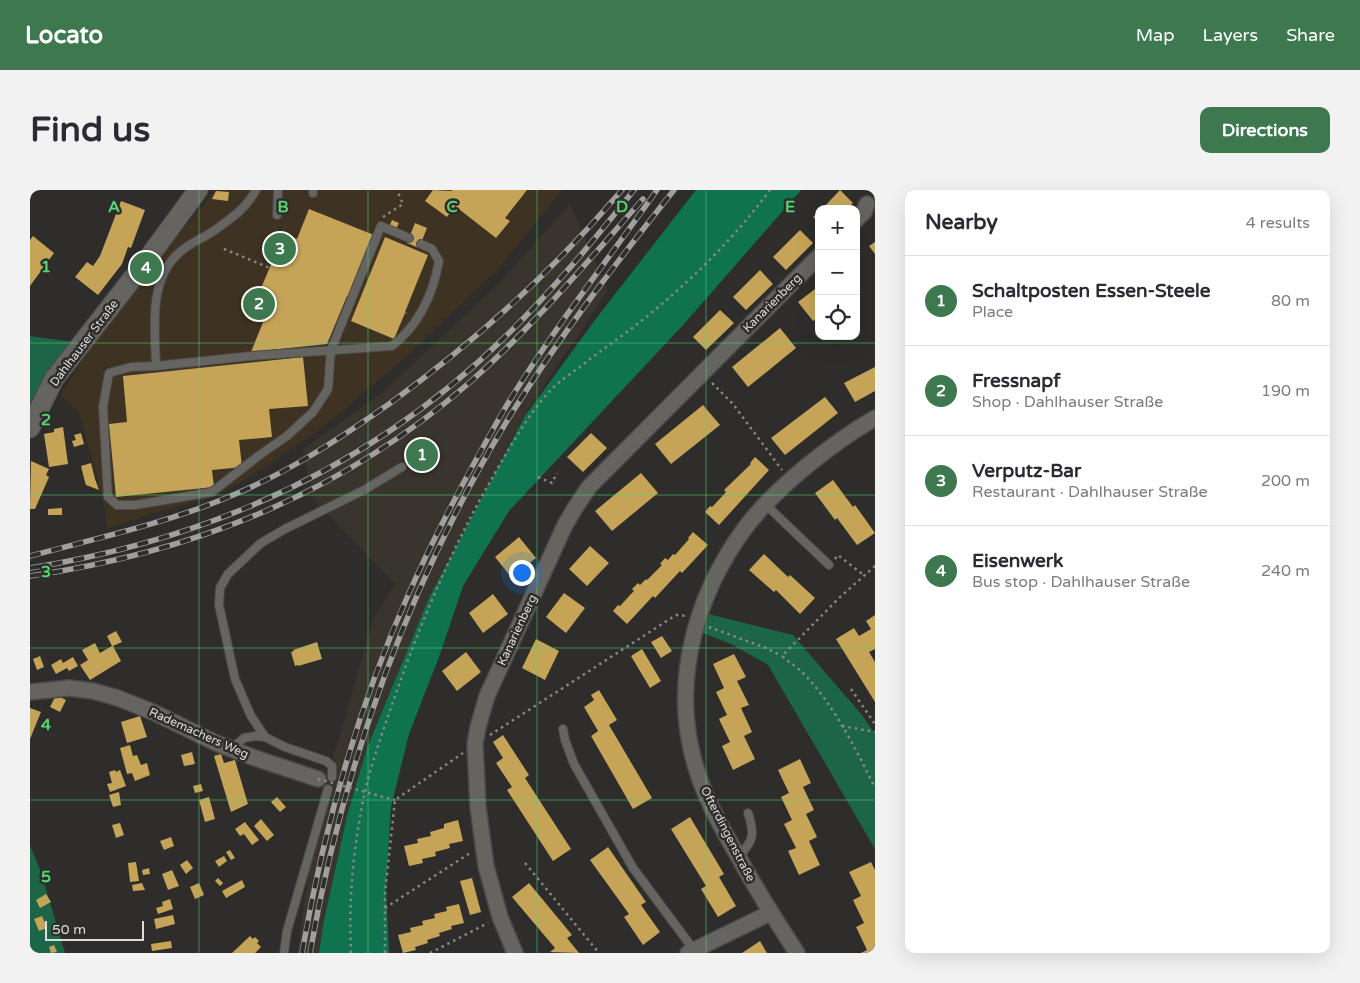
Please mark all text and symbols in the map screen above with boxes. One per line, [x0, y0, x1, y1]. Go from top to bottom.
text: Locato [25, 21, 103, 50]
text: Map [1136, 24, 1175, 46]
text: Layers [1203, 24, 1258, 46]
text: Share [1286, 24, 1335, 46]
button: Directions [1200, 107, 1330, 153]
text: Find us [30, 109, 150, 151]
text: A [108, 197, 120, 217]
text: B [277, 197, 289, 217]
text: C [446, 197, 458, 217]
text: D [616, 197, 628, 217]
text: E [785, 197, 795, 217]
map controls [815, 205, 860, 340]
button: + [815, 205, 860, 250]
text: Nearby [925, 210, 998, 235]
text: 4 results [1246, 213, 1310, 233]
pin: 3 [264, 230, 296, 268]
pin: 4 [130, 249, 162, 287]
button: − [815, 250, 860, 295]
text: 1 [41, 257, 51, 277]
street label: Kanarienberg [740, 271, 804, 335]
text: Schaltposten Essen-Steele [972, 280, 1210, 302]
pin: 2 [243, 285, 275, 323]
text: 1 [936, 291, 946, 311]
text: 80 m [1271, 291, 1310, 311]
button: locate [815, 295, 860, 340]
street label: Dahlhauser Straße [47, 297, 121, 389]
text: Place [972, 302, 1013, 322]
text: Fressnapf [972, 370, 1060, 392]
text: 2 [936, 381, 946, 401]
text: 190 m [1261, 381, 1310, 401]
text: Shop · Dahlhauser Straße [972, 392, 1163, 412]
text: 2 [41, 410, 51, 430]
pin: 1 [406, 436, 438, 474]
text: Verputz-Bar [972, 460, 1081, 482]
text: 3 [936, 471, 946, 491]
text: 200 m [1261, 471, 1310, 491]
text: Restaurant · Dahlhauser Straße [972, 482, 1208, 502]
text: Eisenwerk [972, 550, 1063, 572]
your location [509, 560, 535, 586]
text: 4 [936, 561, 946, 581]
text: 240 m [1261, 561, 1310, 581]
text: 3 [41, 562, 51, 582]
text: Bus stop · Dahlhauser Straße [972, 572, 1190, 592]
street label: Kanarienberg [494, 592, 540, 668]
street label: Rademachers Weg [147, 705, 251, 761]
text: 4 [41, 715, 51, 735]
street label: Ofterdingenstraße [698, 784, 758, 884]
text: 5 [41, 867, 51, 887]
scale bar [45, 918, 144, 941]
text: 50 m [52, 921, 86, 938]

